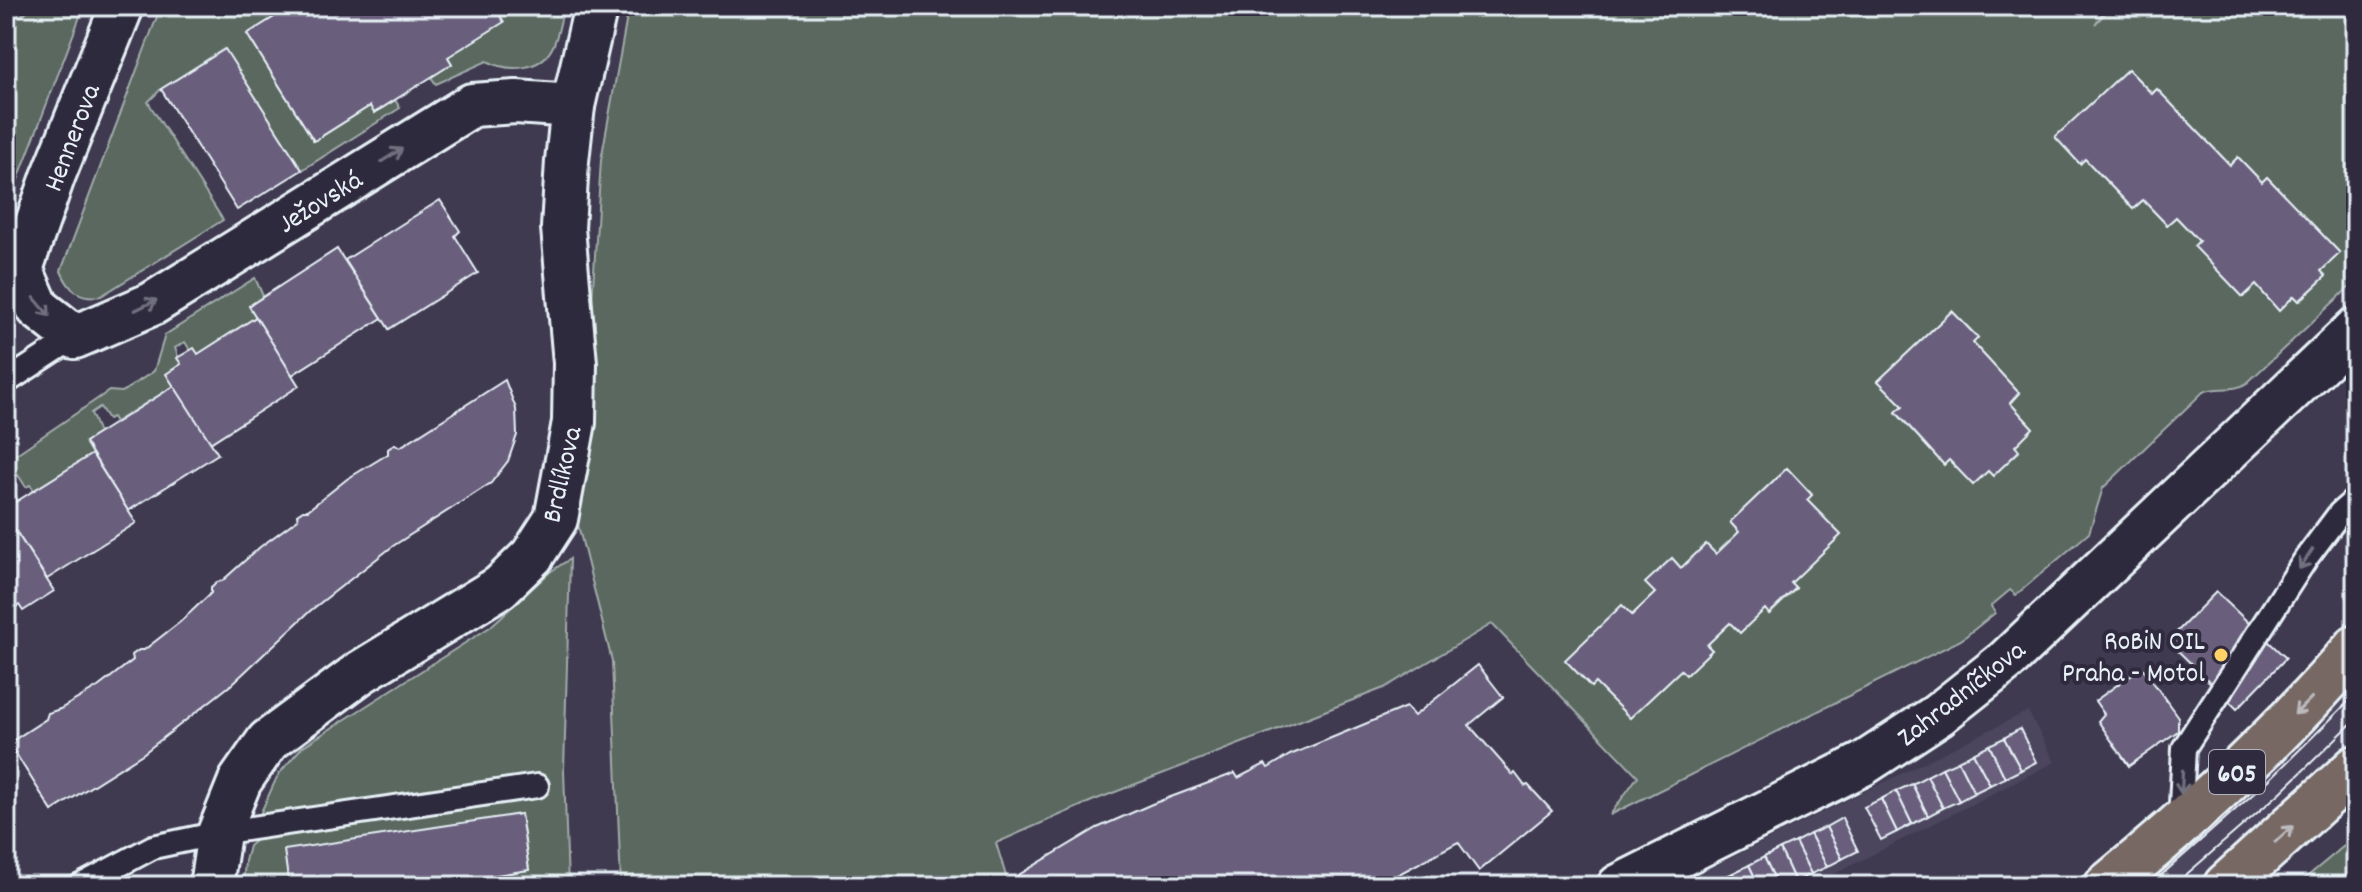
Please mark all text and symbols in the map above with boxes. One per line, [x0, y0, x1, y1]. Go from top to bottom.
street label: Hennerova [36, 78, 114, 198]
one-way arrow [380, 146, 402, 163]
street label: Ježovská [271, 162, 372, 246]
one-way arrow [32, 297, 50, 318]
one-way arrow [134, 297, 158, 312]
street label: Brdlíkova [534, 422, 596, 527]
one-way arrow [2298, 547, 2315, 569]
place label: RoBiN OIL Praha - Motol [2062, 624, 2205, 696]
street label: Zahradníčkova [1890, 633, 2036, 759]
marker: RoBiN OIL Praha - Motol [2212, 646, 2230, 664]
one-way arrow [2294, 696, 2313, 715]
road number: 605 [2209, 750, 2265, 794]
one-way arrow [2174, 768, 2189, 795]
one-way arrow [2274, 826, 2294, 844]

